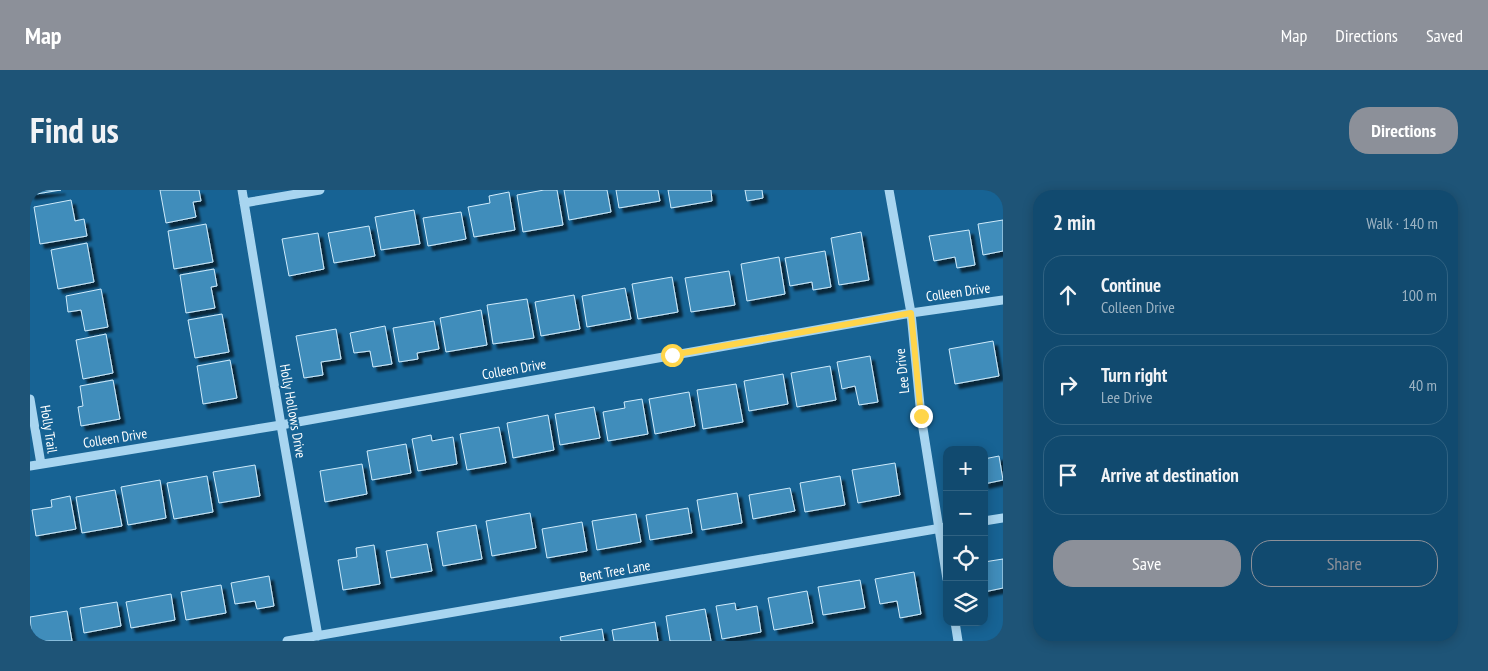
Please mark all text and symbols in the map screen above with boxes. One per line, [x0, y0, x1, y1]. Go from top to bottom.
text: Map [25, 20, 62, 51]
text: Map [1281, 24, 1307, 47]
text: Directions [1335, 24, 1398, 47]
text: Saved [1426, 24, 1463, 47]
text: Find us [30, 107, 119, 153]
button: Directions [1349, 107, 1458, 154]
text: 2 min [1053, 209, 1095, 236]
text: Walk · 140 m [1366, 213, 1438, 233]
text: Continue [1101, 273, 1161, 297]
street label: Colleen Drive [925, 279, 991, 305]
icon: ahead [1054, 281, 1082, 309]
text: 100 m [1402, 285, 1437, 305]
text: Colleen Drive [1101, 297, 1175, 317]
route start [661, 344, 684, 367]
street label: Lee Drive [891, 347, 913, 394]
street label: Colleen Drive [481, 354, 548, 383]
street label: Holly Hollows Drive [276, 363, 310, 460]
text: Turn right [1101, 363, 1167, 387]
icon: right [1054, 371, 1082, 399]
text: 40 m [1409, 375, 1437, 395]
text: Lee Drive [1101, 387, 1153, 407]
street label: Holly Trail [36, 404, 62, 455]
route end [910, 405, 933, 428]
street label: Colleen Drive [82, 424, 149, 452]
map controls [943, 446, 988, 626]
button: + [943, 446, 988, 491]
icon: arrive [1054, 461, 1082, 489]
text: Arrive at destination [1101, 463, 1239, 487]
button: − [943, 491, 988, 536]
button: locate [943, 536, 988, 581]
button: Save [1053, 540, 1241, 587]
button: Share [1251, 540, 1438, 587]
street label: Bent Tree Lane [578, 556, 652, 586]
button: layers [943, 581, 988, 626]

